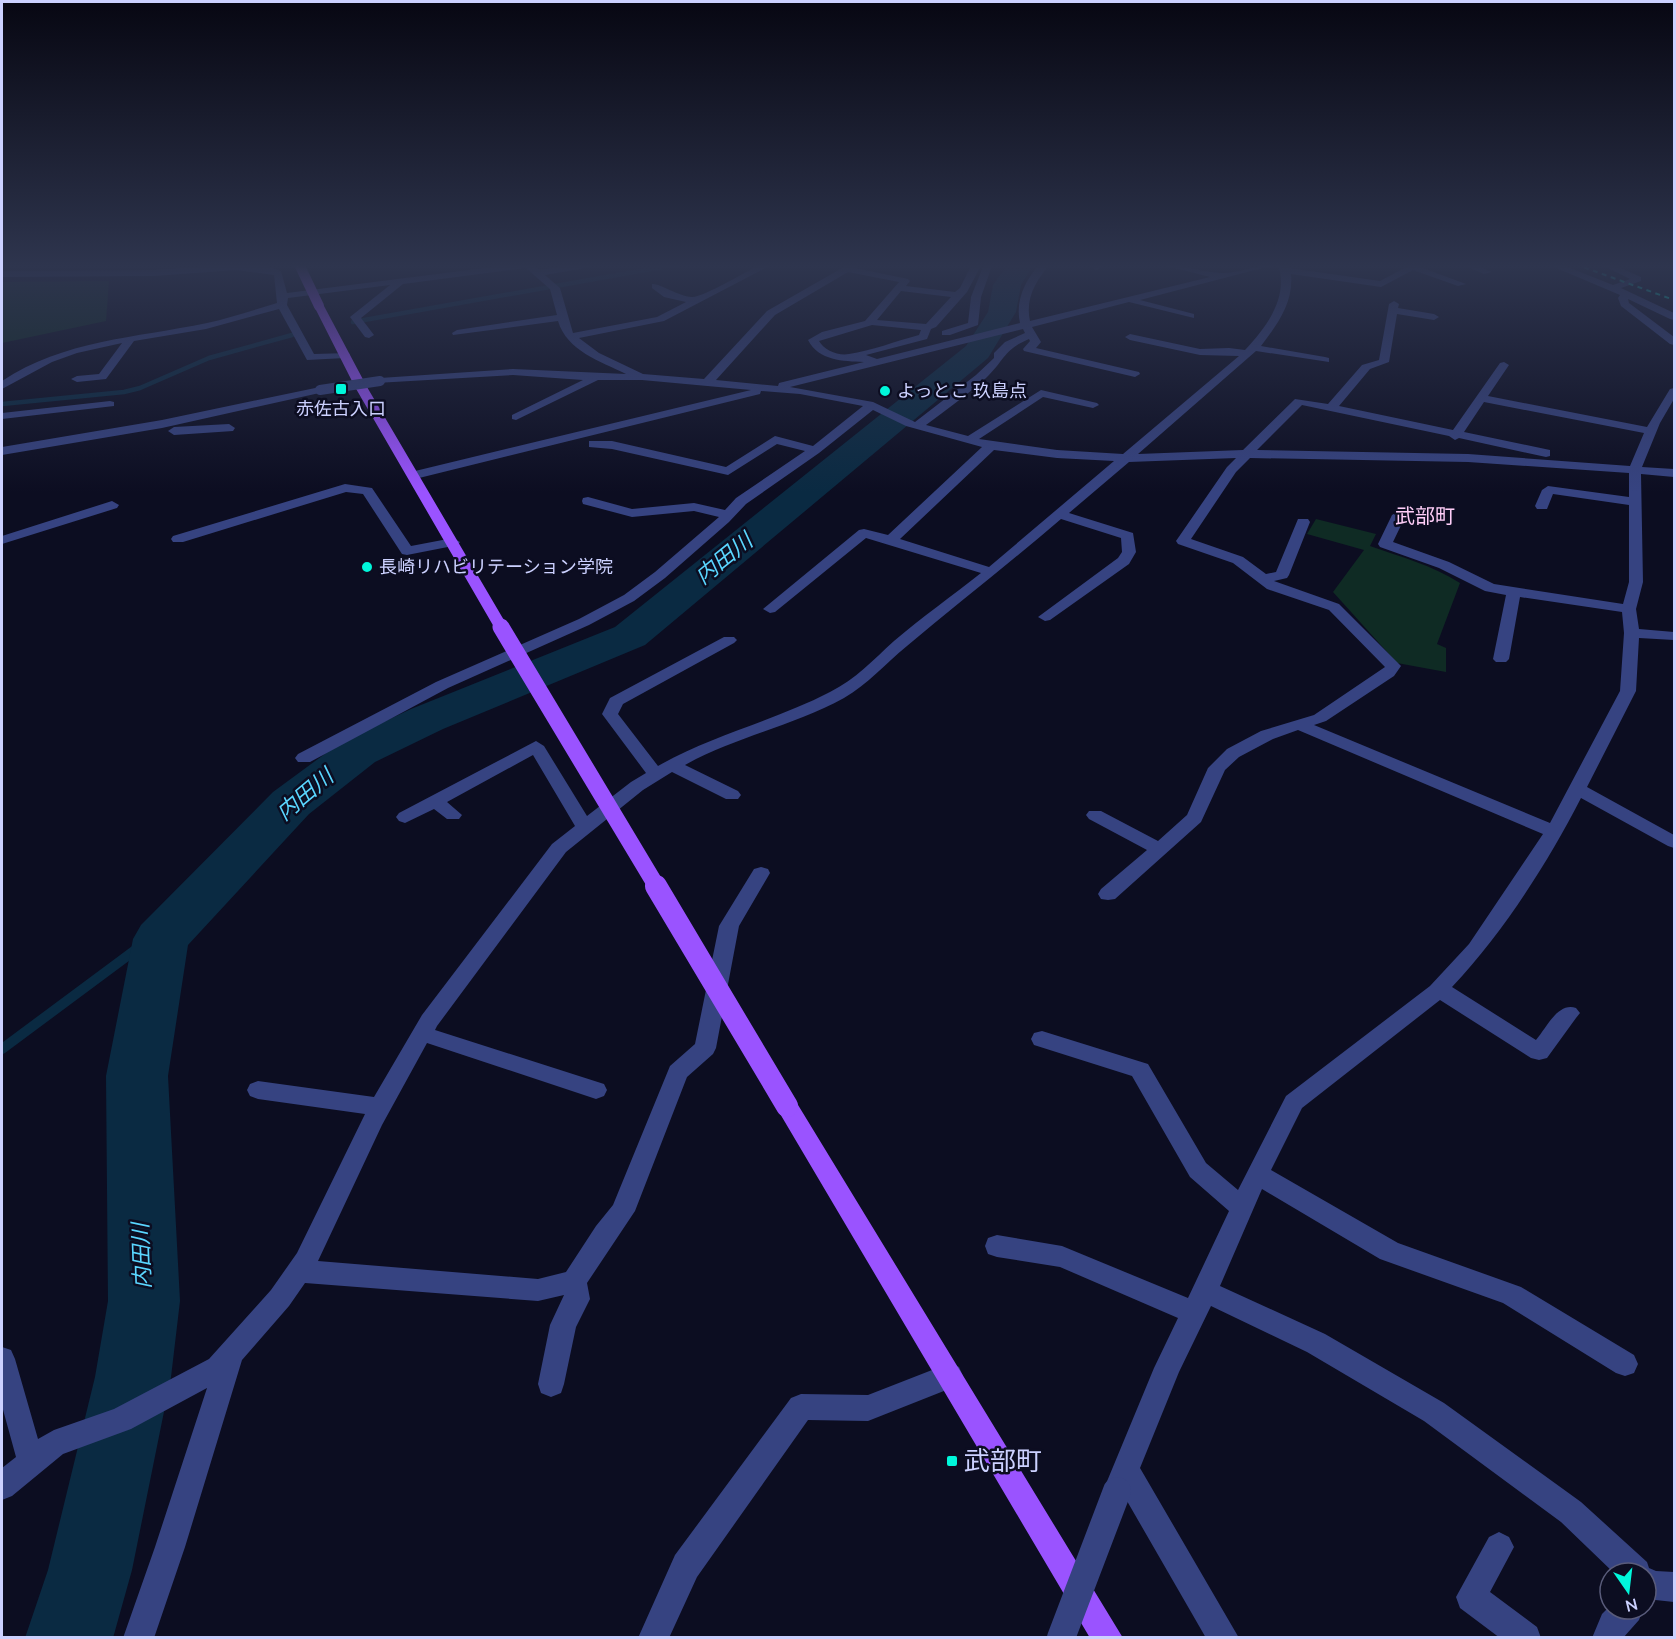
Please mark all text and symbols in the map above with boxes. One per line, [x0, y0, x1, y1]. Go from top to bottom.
place label: よっとこ 玖島点 [897, 379, 1027, 403]
marker: 赤佐古入口 [334, 382, 348, 396]
marker: よっとこ 玖島点 [878, 384, 892, 398]
place label: 赤佐古入口 [296, 397, 386, 421]
district label: 武部町 [1395, 503, 1455, 530]
water label: 内田川 [689, 525, 761, 591]
place label: 長崎リハビリテーション学院 [379, 555, 613, 579]
marker: 長崎リハビリテーション学院 [360, 560, 374, 574]
water label: 内田川 [270, 761, 341, 828]
water label: 内田川 [126, 1221, 158, 1290]
place label: 武部町 [964, 1444, 1042, 1479]
marker: 武部町 [945, 1454, 959, 1468]
north arrow [1598, 1561, 1658, 1621]
text: N [1623, 1592, 1640, 1617]

